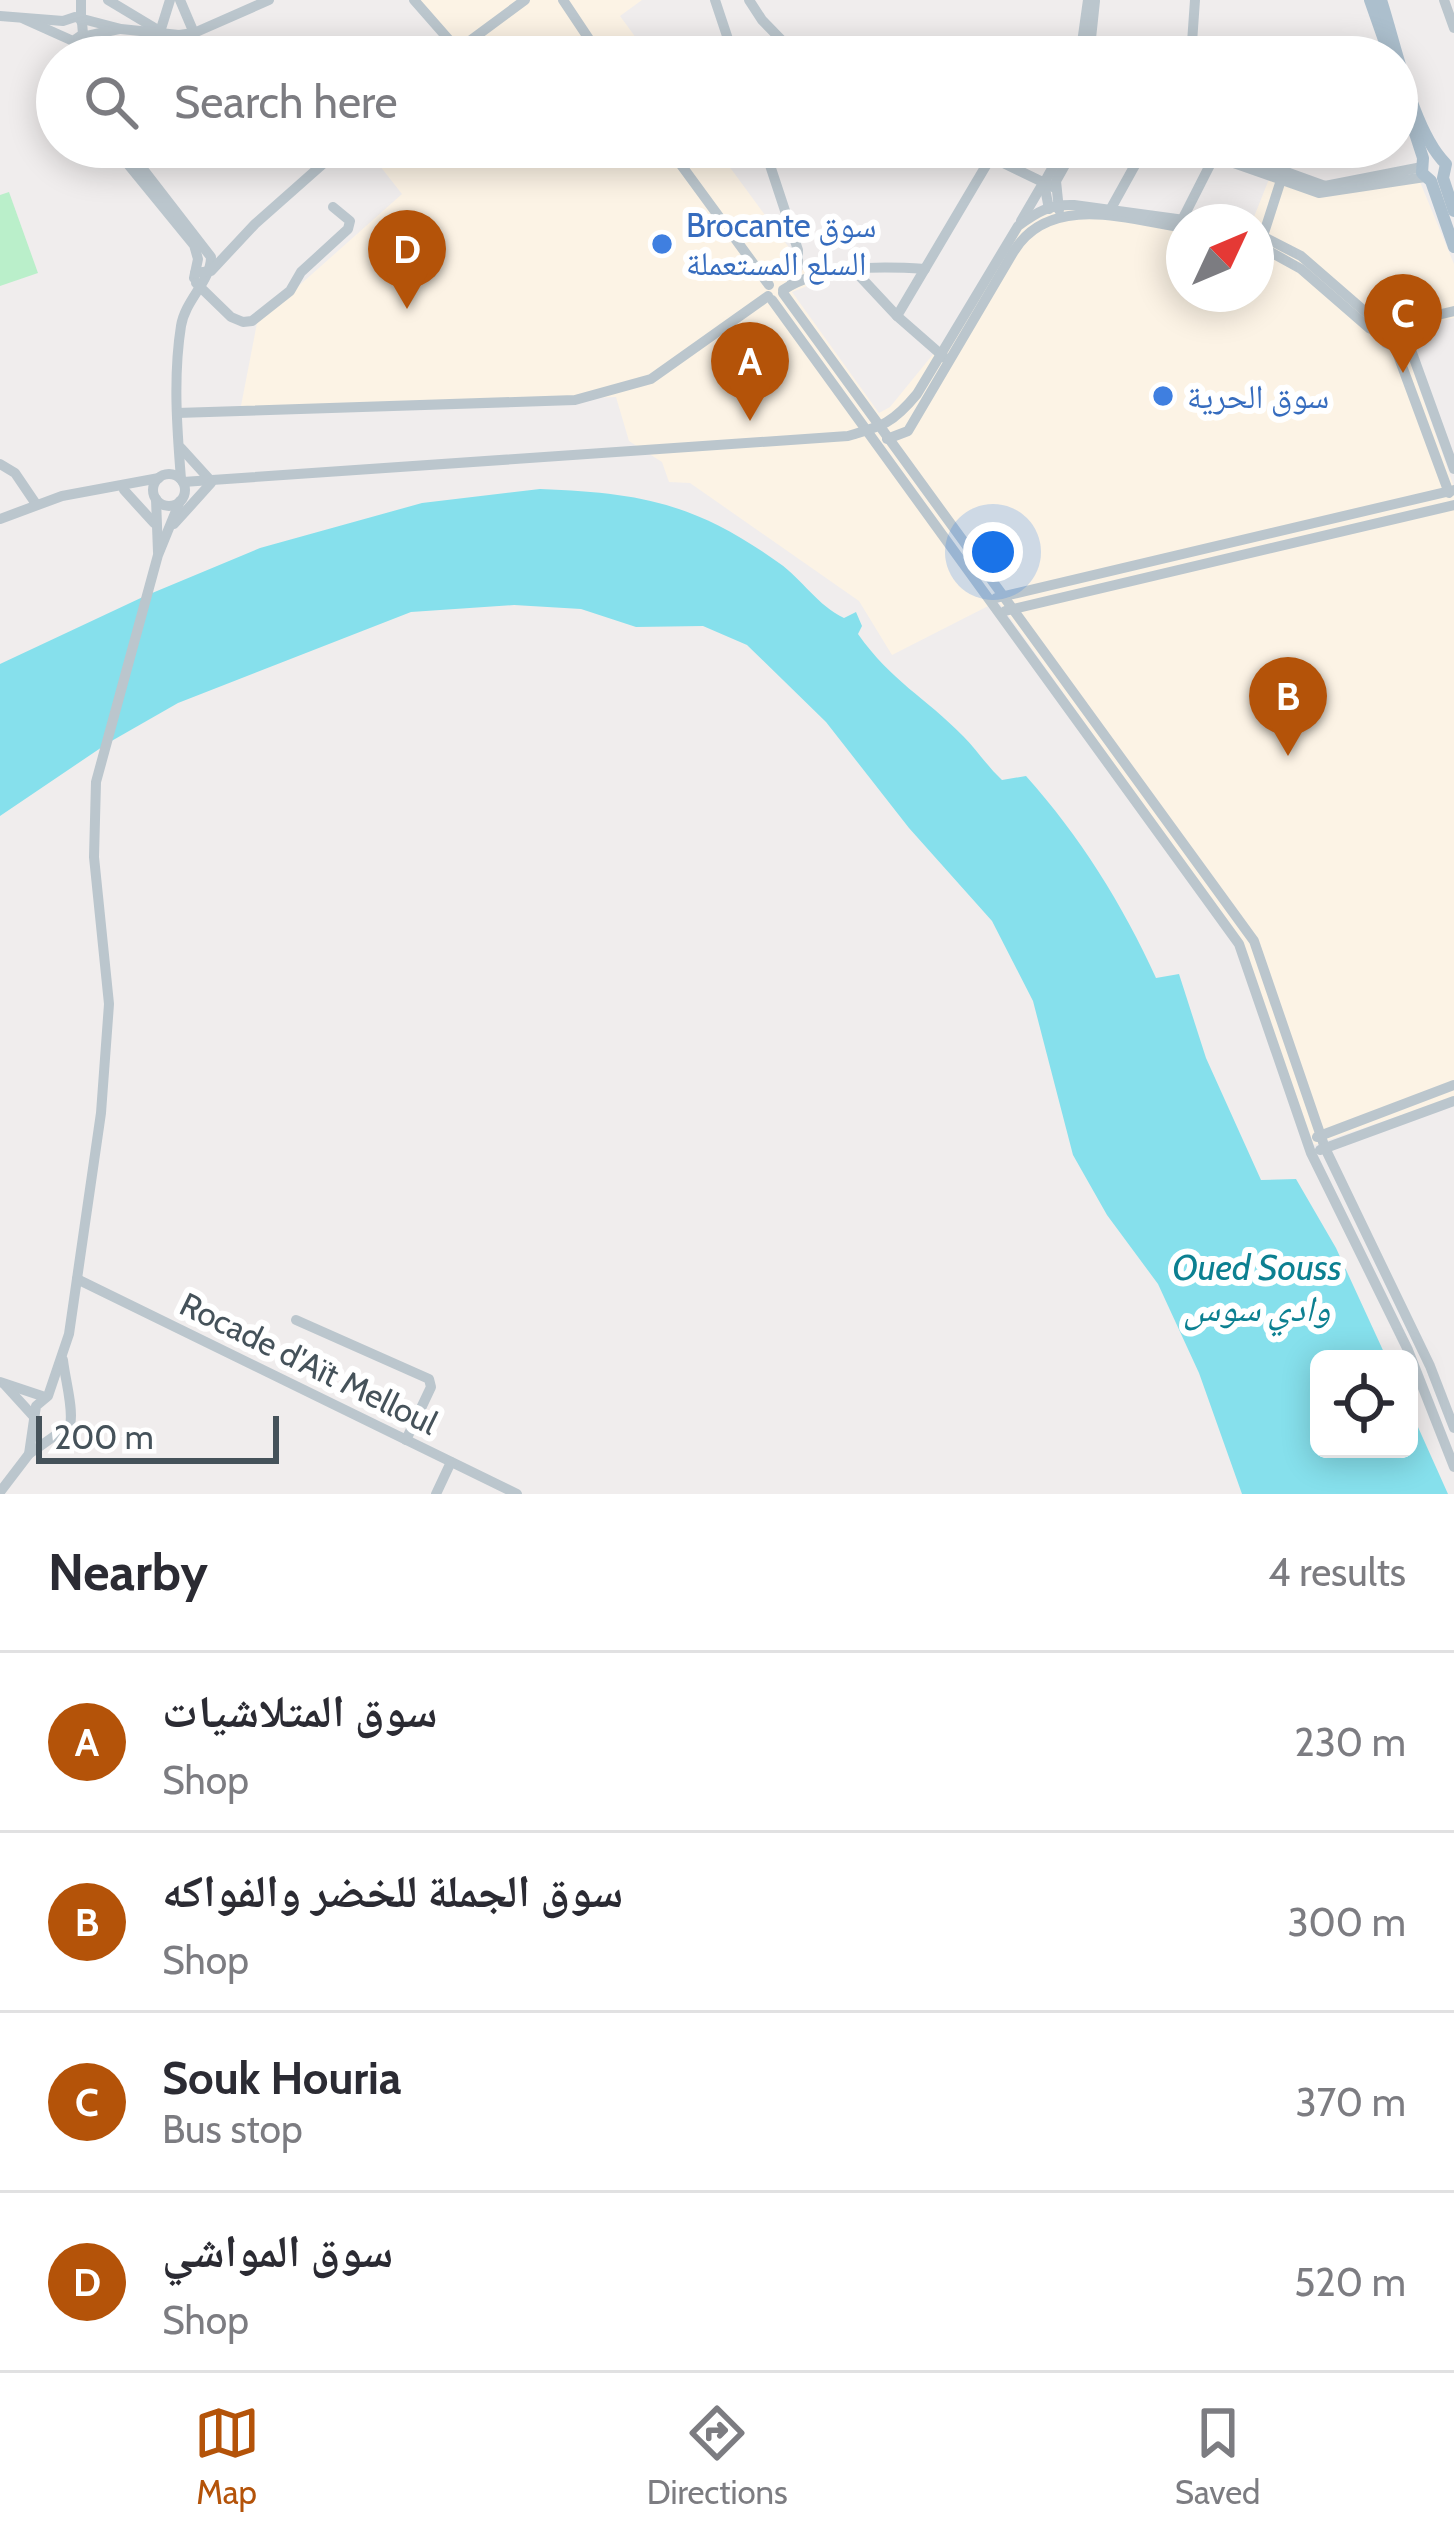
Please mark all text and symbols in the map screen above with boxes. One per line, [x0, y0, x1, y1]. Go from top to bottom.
search box [36, 36, 1418, 168]
icon: search [78, 69, 144, 135]
text: Search here [174, 75, 398, 129]
north arrow [1166, 204, 1274, 312]
place label: Brocante سوق السلع المستعملة [686, 205, 876, 285]
pin: D [368, 210, 446, 309]
marker: Brocante سوق السلع المستعملة [649, 231, 675, 257]
pin: C [1364, 274, 1442, 373]
pin: A [711, 322, 789, 421]
place label: سوق الحرية [1187, 376, 1329, 417]
marker: سوق الحرية [1150, 383, 1176, 409]
your location [963, 522, 1023, 582]
pin: B [1249, 657, 1327, 756]
water label: Oued Souss وادي سوس [1172, 1245, 1342, 1337]
street label: Rocade d'Aït Melloul [174, 1283, 444, 1443]
map controls [1310, 1350, 1418, 1458]
button: locate [1310, 1350, 1418, 1458]
scale bar [36, 1410, 279, 1463]
text: 200 m [54, 1417, 154, 1457]
text: Nearby [48, 1541, 208, 1603]
text: 4 results [1268, 1548, 1406, 1596]
text: سوق المتلاشيات [162, 1684, 438, 1738]
text: A [75, 1718, 99, 1766]
text: 230 m [1294, 1718, 1406, 1766]
text: Shop [162, 1756, 249, 1804]
text: سوق الجملة للخضر والفواكه [162, 1864, 623, 1918]
text: B [75, 1898, 99, 1946]
text: 300 m [1287, 1898, 1406, 1946]
text: Shop [162, 1936, 249, 1984]
text: Souk Houria [162, 2051, 401, 2105]
text: C [75, 2078, 99, 2126]
text: 370 m [1295, 2078, 1406, 2126]
text: Bus stop [162, 2105, 303, 2153]
text: سوق المواشي [162, 2224, 393, 2278]
text: D [73, 2258, 101, 2306]
text: 520 m [1294, 2258, 1406, 2306]
text: Shop [162, 2296, 249, 2344]
tab: Map [194, 2400, 260, 2512]
tab: Directions [647, 2400, 788, 2512]
tab: Saved [1175, 2400, 1260, 2512]

